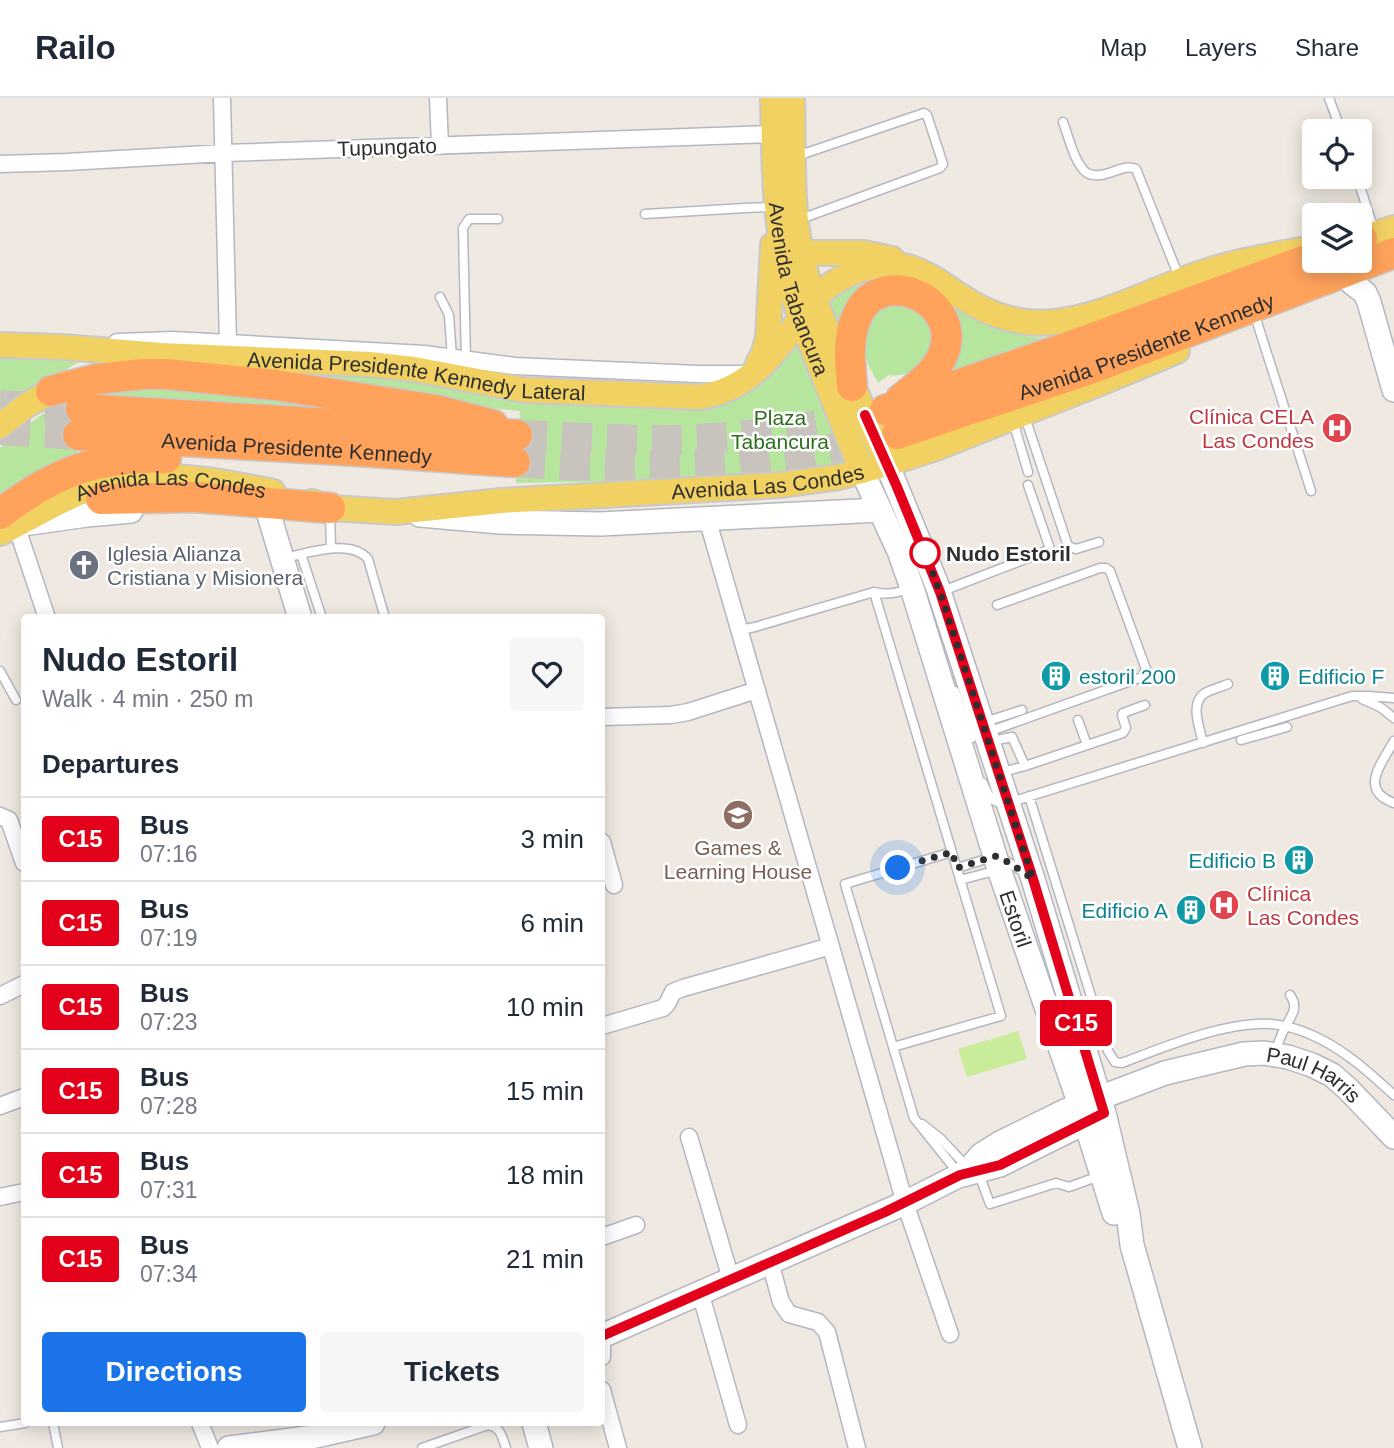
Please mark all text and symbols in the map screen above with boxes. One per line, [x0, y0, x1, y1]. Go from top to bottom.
text: Railo [35, 29, 116, 66]
text: Map [1100, 34, 1147, 61]
text: Layers [1185, 34, 1257, 61]
text: Share [1295, 34, 1359, 61]
map controls [1302, 119, 1372, 273]
button: locate [1302, 119, 1372, 189]
street label: Tupungato [337, 134, 437, 160]
street label: Avenida Tabancura [765, 201, 834, 379]
button: layers [1302, 203, 1372, 273]
street label: Avenida Presidente Kennedy [1015, 288, 1277, 404]
street label: Avenida Presidente Kennedy Lateral [247, 347, 586, 404]
place label: Clínica CELA Las Condes [1189, 405, 1314, 452]
park label: Plaza Tabancura [731, 406, 829, 453]
hospital icon: Clínica CELA Las Condes [1320, 411, 1354, 445]
street label: Avenida Presidente Kennedy [161, 428, 433, 468]
street label: Avenida Las Condes [671, 459, 866, 503]
street label: Avenida Las Condes [71, 465, 268, 505]
marker: Nudo Estoril [910, 538, 940, 568]
place label: Iglesia Alianza Cristiana y Misionera [107, 542, 303, 589]
place label: Nudo Estoril [946, 542, 1071, 565]
church icon: Iglesia Alianza Cristiana y Misionera [67, 548, 101, 582]
button: heart [510, 637, 584, 711]
text: Nudo Estoril [42, 641, 238, 678]
building icon: estoril 200 [1039, 659, 1073, 693]
building icon: Edificio F [1258, 659, 1292, 693]
place label: estoril 200 [1079, 665, 1176, 688]
place label: Edificio F [1298, 665, 1384, 688]
text: Walk · 4 min · 250 m [42, 686, 253, 712]
text: Departures [42, 749, 179, 779]
school or university icon: Games & Learning House [721, 798, 755, 832]
text: Bus [140, 810, 189, 840]
text: 3 min [520, 824, 584, 854]
text: C15 [58, 825, 103, 852]
place label: Games & Learning House [664, 836, 812, 883]
text: 07:16 [140, 841, 198, 867]
building icon: Edificio B [1282, 843, 1316, 877]
place label: Edificio B [1188, 849, 1276, 872]
your location [880, 850, 915, 885]
place label: Clínica Las Condes [1247, 882, 1359, 929]
street label: Estoril [996, 887, 1036, 950]
hospital icon: Clínica Las Condes [1207, 888, 1241, 922]
building icon: Edificio A [1174, 893, 1208, 927]
text: Bus [140, 894, 189, 924]
place label: Edificio A [1082, 899, 1168, 922]
text: 6 min [520, 908, 584, 938]
text: C15 [58, 909, 103, 936]
text: 07:19 [140, 925, 198, 951]
text: Bus [140, 978, 189, 1008]
text: 10 min [506, 992, 584, 1022]
text: C15 [58, 993, 103, 1020]
line badge: C15 [1036, 1000, 1116, 1046]
text: 07:23 [140, 1009, 198, 1035]
text: C15 [1054, 1009, 1098, 1036]
street label: Paul Harris [1265, 1042, 1366, 1107]
text: Bus [140, 1062, 189, 1092]
text: 15 min [506, 1076, 584, 1106]
text: C15 [58, 1077, 103, 1104]
text: 07:28 [140, 1093, 198, 1119]
text: Bus [140, 1146, 189, 1176]
text: 18 min [506, 1160, 584, 1190]
text: C15 [58, 1161, 103, 1188]
text: 07:31 [140, 1177, 198, 1203]
text: Bus [140, 1230, 189, 1260]
text: 21 min [506, 1244, 584, 1274]
text: C15 [58, 1245, 103, 1272]
text: 07:34 [140, 1261, 198, 1287]
button: Directions [42, 1332, 306, 1412]
button: Tickets [320, 1332, 584, 1412]

